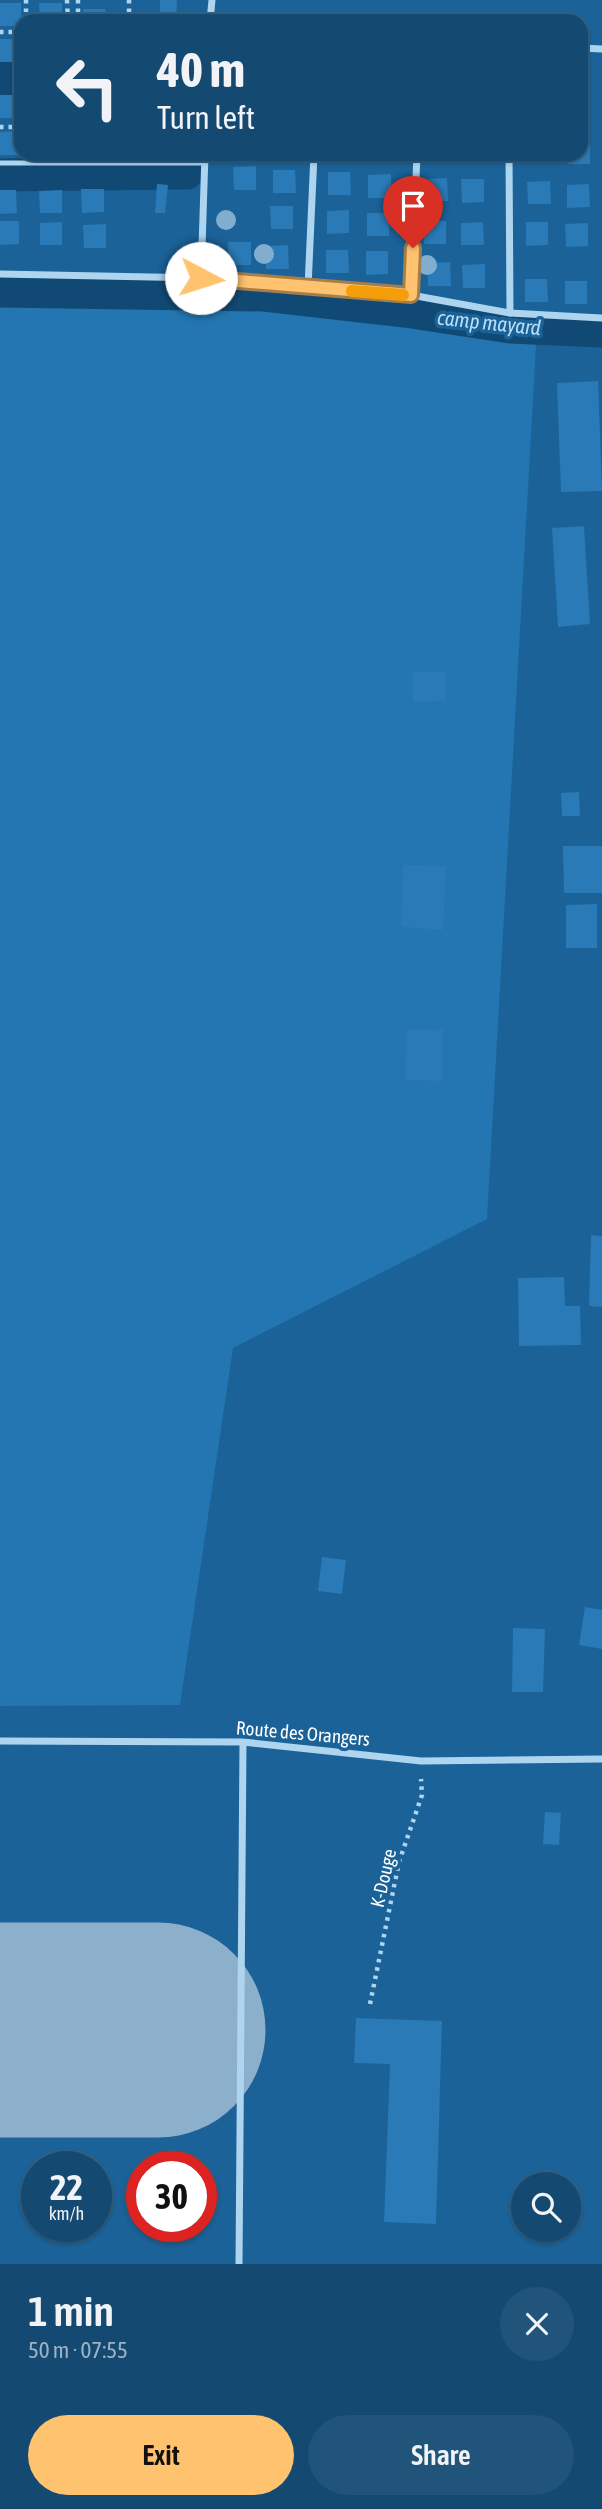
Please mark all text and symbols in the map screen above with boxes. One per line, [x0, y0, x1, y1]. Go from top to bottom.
text: 40 m [157, 41, 245, 97]
icon: left [42, 42, 133, 133]
text: Turn left [157, 99, 255, 136]
pin [383, 176, 443, 248]
icon: arrive [394, 187, 432, 225]
position arrow [164, 241, 238, 315]
water label: camp mayard [436, 305, 542, 339]
street label: Route des Orangers [235, 1716, 371, 1750]
street label: K-Douge [366, 1847, 400, 1909]
speed limit sign: 30 [126, 2151, 217, 2242]
text: 22 [50, 2167, 83, 2207]
map controls [511, 2172, 581, 2242]
button: search [511, 2172, 581, 2242]
text: km/h [49, 2203, 84, 2224]
text: 1 min [28, 2287, 114, 2335]
button: close [500, 2287, 574, 2361]
text: 50 m · 07:55 [28, 2337, 128, 2363]
button: Exit [28, 2415, 294, 2495]
button: Share [308, 2415, 574, 2495]

